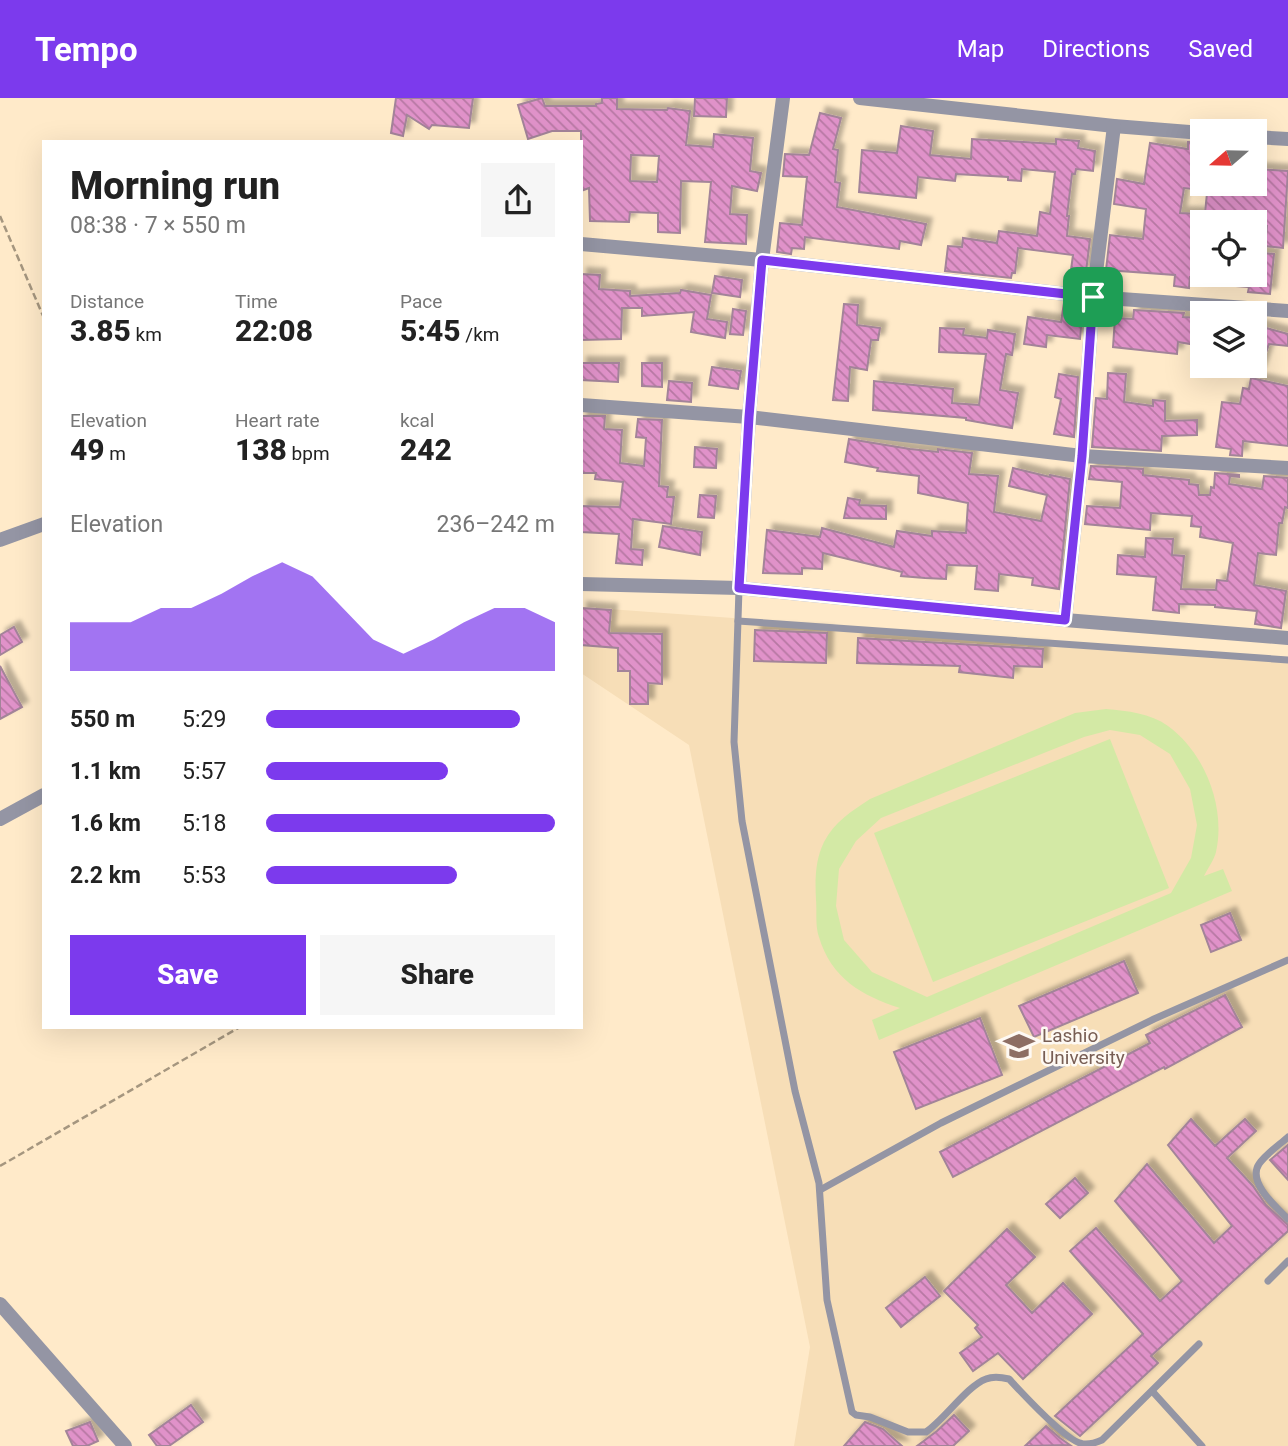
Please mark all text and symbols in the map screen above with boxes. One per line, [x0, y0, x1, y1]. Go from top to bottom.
text: Tempo [35, 30, 138, 69]
text: Map [957, 35, 1004, 63]
text: Directions [1042, 35, 1150, 63]
text: Saved [1188, 35, 1253, 63]
north arrow [1190, 119, 1267, 196]
map controls [1190, 119, 1267, 378]
button: share [481, 163, 555, 237]
text: Morning run [70, 164, 280, 208]
button: locate [1190, 210, 1267, 287]
text: 08:38 · 7 × 550 m [70, 212, 246, 239]
pin [1063, 267, 1123, 327]
icon: arrive [1074, 278, 1112, 316]
text: Distance [70, 290, 144, 313]
text: Time [235, 290, 278, 313]
text: Pace [400, 290, 442, 313]
button: layers [1190, 301, 1267, 378]
text: 3.85 [70, 313, 131, 348]
text: 22:08 [235, 313, 313, 348]
text: 5:45 [400, 313, 461, 348]
text: km [131, 323, 162, 346]
text: /km [461, 323, 500, 346]
text: Elevation [70, 409, 147, 432]
text: Heart rate [235, 409, 320, 432]
text: kcal [400, 409, 434, 432]
text: 49 [70, 432, 105, 467]
text: 138 [235, 432, 287, 467]
text: 242 [400, 432, 452, 467]
text: m [105, 442, 126, 465]
text: bpm [287, 442, 330, 465]
text: Elevation [70, 511, 163, 538]
text: 236–242 m [436, 511, 555, 538]
text: 550 m [70, 706, 135, 733]
text: 5:29 [182, 706, 226, 733]
text: 1.1 km [70, 758, 141, 785]
text: 5:57 [182, 758, 226, 785]
text: 1.6 km [70, 810, 141, 837]
text: 5:18 [182, 810, 226, 837]
text: 2.2 km [70, 862, 141, 889]
text: 5:53 [182, 862, 226, 889]
button: Save [70, 935, 306, 1015]
button: Share [320, 935, 555, 1015]
place label: Lashio University [1042, 1024, 1125, 1069]
school or university icon: Lashio University [1002, 1029, 1036, 1063]

